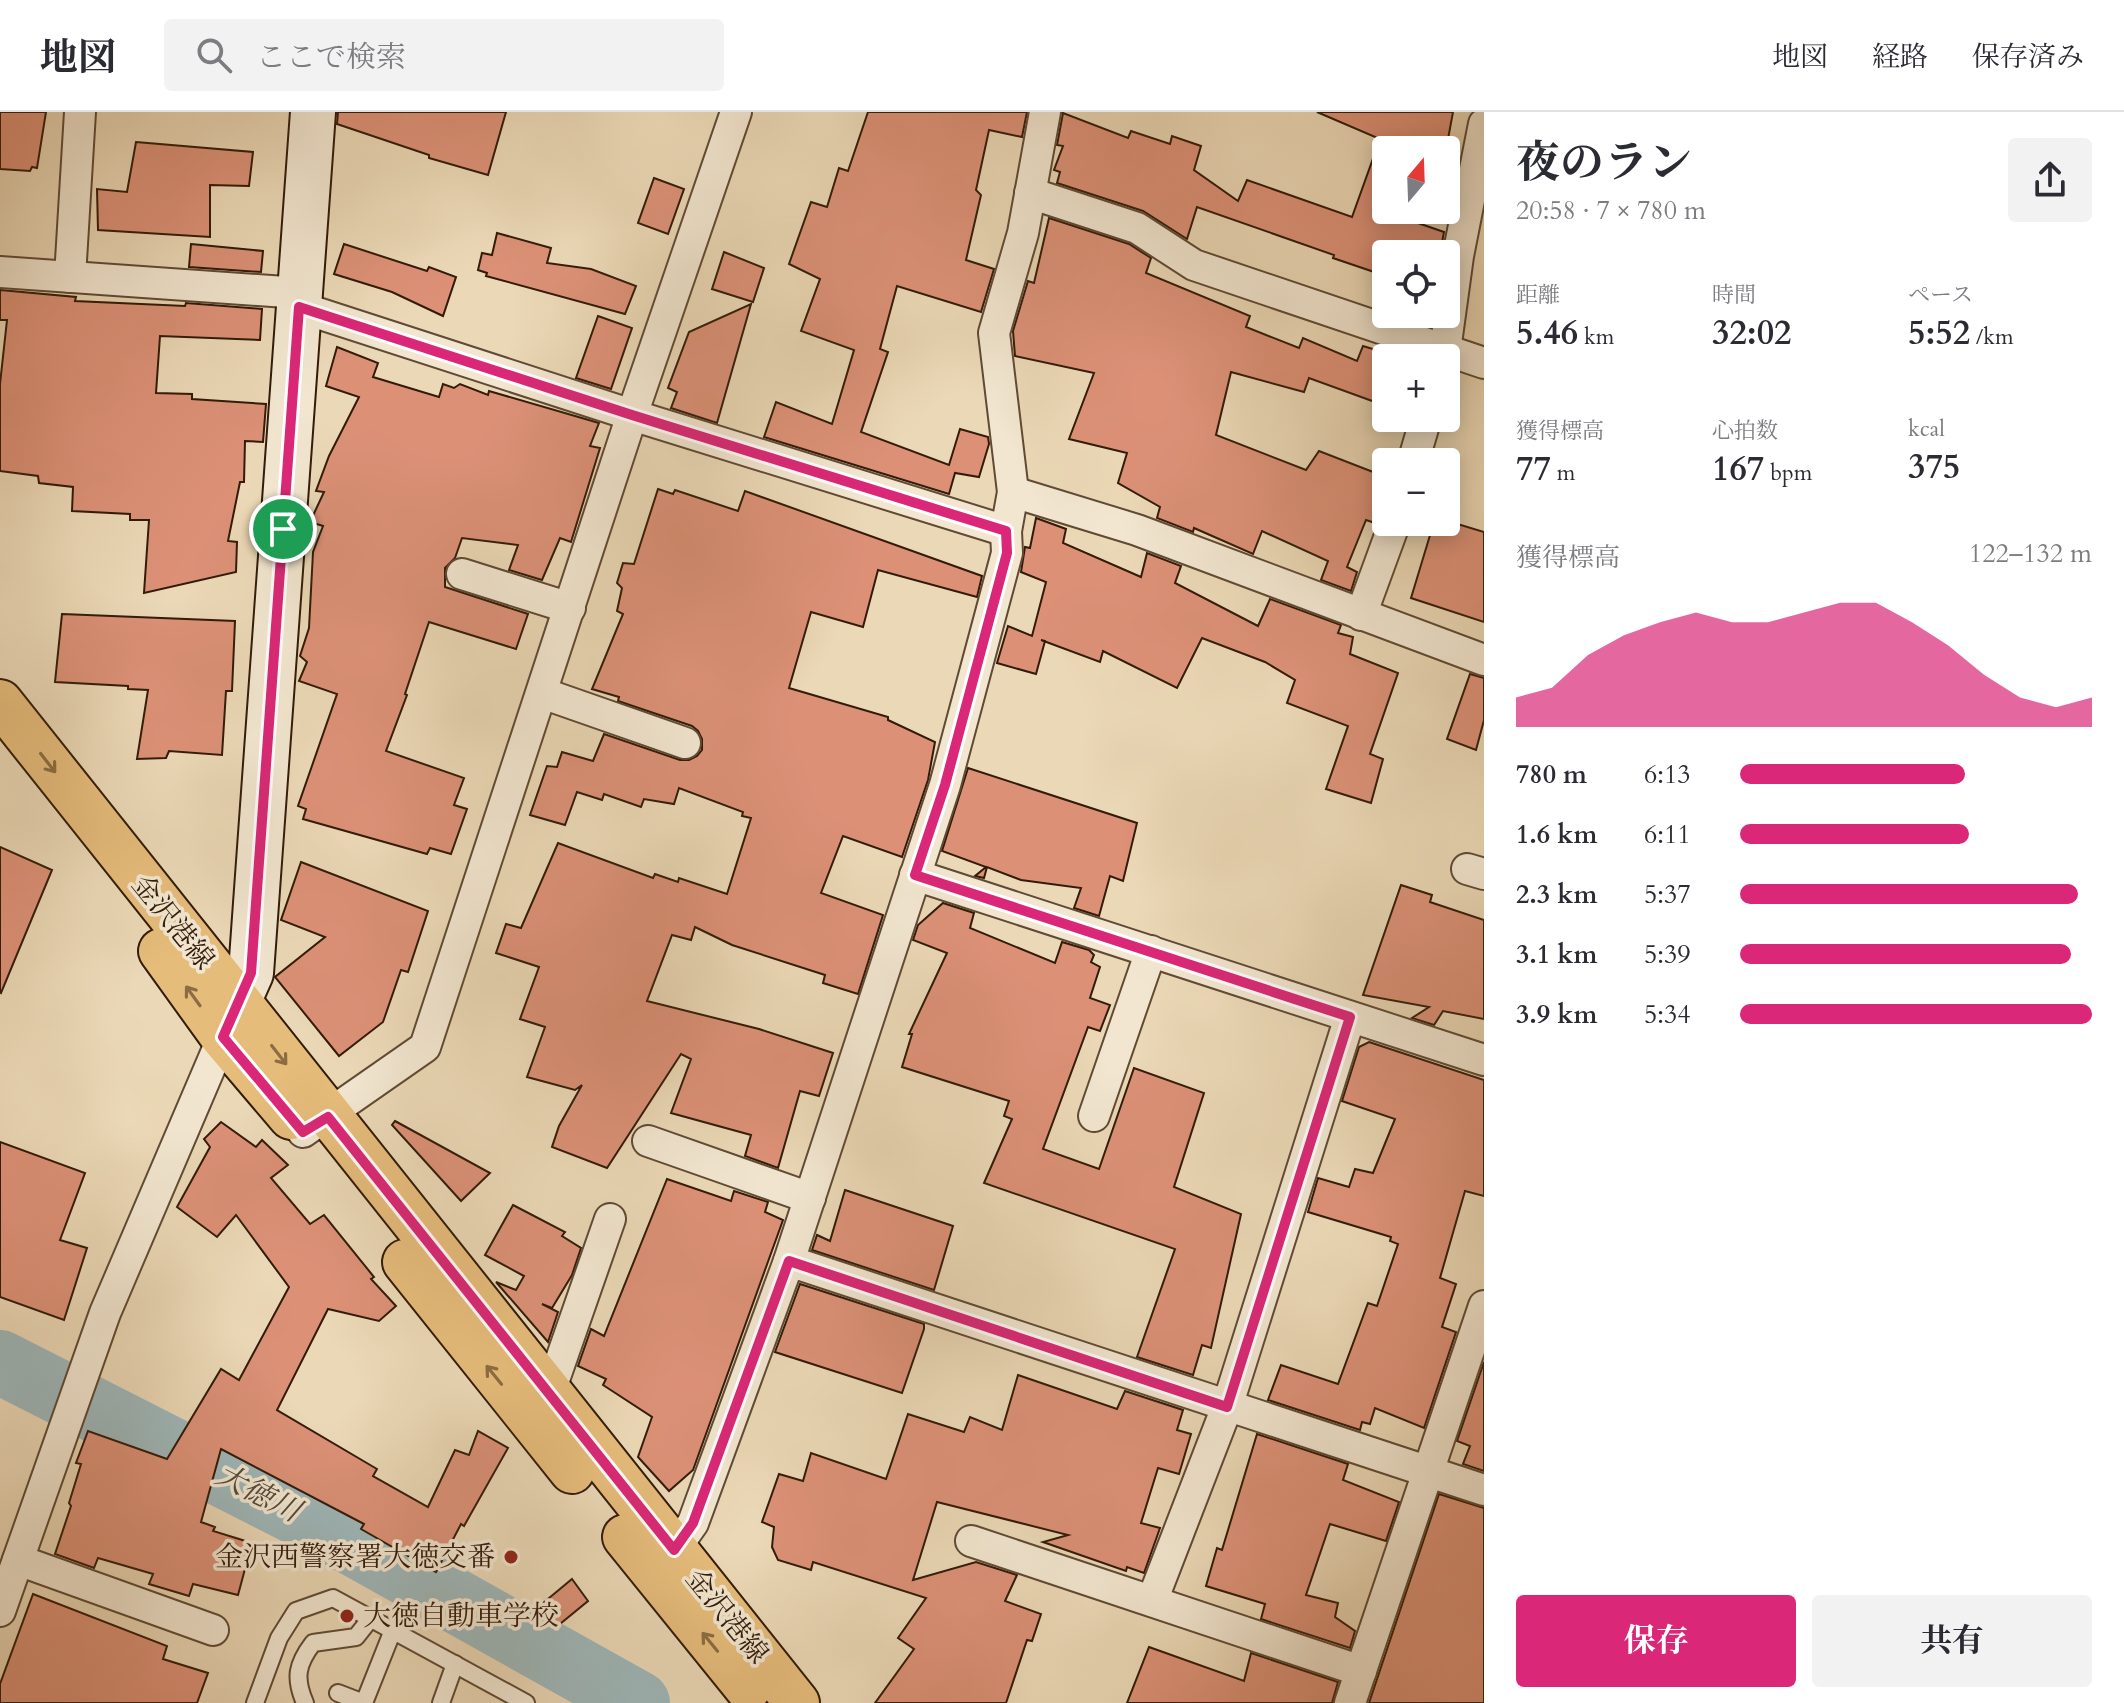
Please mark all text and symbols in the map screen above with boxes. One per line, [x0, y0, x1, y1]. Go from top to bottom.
search box [164, 19, 724, 91]
text: 地図 [40, 32, 116, 84]
icon: search [192, 33, 236, 77]
text: ここで検索 [256, 37, 406, 78]
text: 地図 [1772, 38, 1828, 76]
text: 経路 [1872, 38, 1928, 76]
text: 保存済み [1972, 38, 2084, 76]
text: 夜のラン [1516, 133, 1692, 193]
north arrow [1372, 136, 1460, 224]
map controls [1372, 136, 1460, 536]
button: share [2008, 138, 2092, 222]
text: 20:58 · 7 × 780 m [1516, 193, 1706, 228]
button: locate [1372, 240, 1460, 328]
text: 距離 [1516, 280, 1560, 310]
text: 時間 [1712, 280, 1756, 310]
text: ペース [1908, 280, 1973, 310]
text: 5.46 [1516, 310, 1578, 356]
text: 32:02 [1712, 310, 1792, 356]
text: 5:52 [1908, 310, 1970, 356]
text: km [1578, 322, 1614, 352]
text: /km [1970, 322, 2014, 352]
button: + [1372, 344, 1460, 432]
text: kcal [1908, 414, 1945, 444]
text: 獲得標高 [1516, 416, 1604, 446]
text: 心拍数 [1712, 416, 1778, 446]
text: 375 [1908, 444, 1960, 490]
text: 77 [1516, 446, 1551, 492]
text: 167 [1712, 446, 1764, 492]
button: − [1372, 448, 1460, 536]
text: m [1551, 458, 1575, 488]
text: bpm [1764, 458, 1812, 488]
pin [249, 495, 317, 563]
icon: arrive [261, 507, 305, 551]
text: 122–132 m [1969, 536, 2092, 571]
text: 獲得標高 [1516, 540, 1620, 575]
one-way arrow [40, 752, 57, 773]
text: 780 m [1516, 757, 1587, 792]
text: 6:13 [1644, 757, 1691, 792]
text: 1.6 km [1516, 817, 1597, 852]
text: 6:11 [1644, 817, 1691, 852]
street label: 金沢港線 [123, 867, 223, 977]
text: 2.3 km [1516, 877, 1597, 912]
text: 5:37 [1644, 877, 1691, 912]
text: 3.1 km [1516, 937, 1597, 972]
text: 5:39 [1644, 937, 1691, 972]
one-way arrow [185, 985, 202, 1007]
text: 3.9 km [1516, 997, 1597, 1032]
text: 5:34 [1644, 997, 1691, 1032]
one-way arrow [271, 1044, 288, 1065]
one-way arrow [486, 1365, 503, 1386]
water label: 大徳川 [209, 1454, 310, 1533]
place label: 金沢西警察署大徳交番 [215, 1538, 495, 1576]
marker: 金沢西警察署大徳交番 [502, 1548, 520, 1566]
street label: 金沢港線 [677, 1561, 777, 1671]
button: 保存 [1516, 1595, 1796, 1687]
button: 共有 [1812, 1595, 2092, 1687]
place label: 大徳自動車学校 [363, 1597, 559, 1635]
marker: 大徳自動車学校 [338, 1607, 356, 1625]
one-way arrow [702, 1632, 719, 1653]

